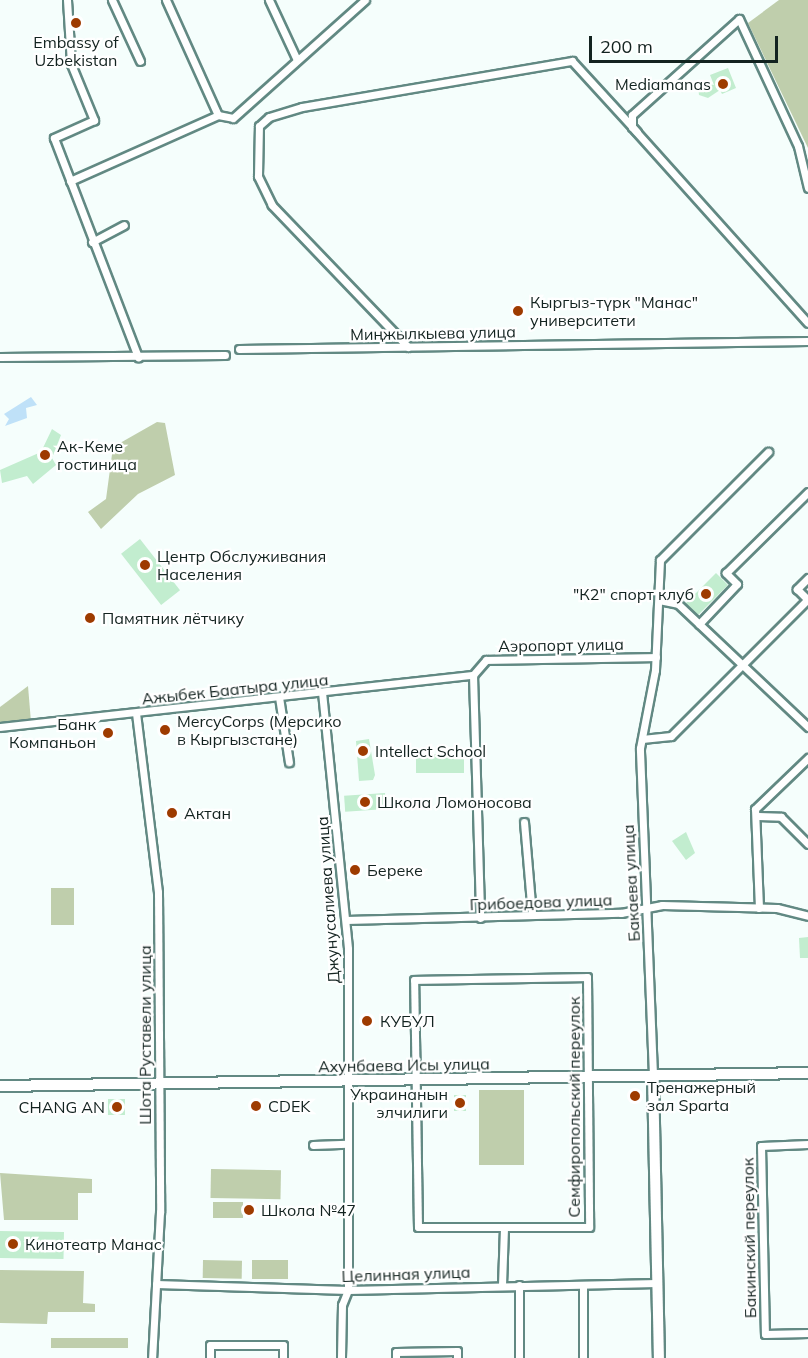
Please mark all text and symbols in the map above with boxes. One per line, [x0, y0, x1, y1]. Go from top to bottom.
marker: Embassy of Uzbekistan [69, 16, 83, 30]
scale bar [592, 24, 781, 62]
place label: Embassy of Uzbekistan [33, 32, 119, 70]
text: 200 m [600, 35, 653, 58]
place label: Mediamanas [615, 74, 711, 94]
marker: Mediamanas [716, 77, 730, 91]
place label: Кыргыз-түрк "Манас" университети [530, 292, 698, 330]
marker: Кыргыз-түрк "Манас" университети [511, 304, 525, 318]
street label: Миңжылкыева улица [350, 322, 516, 344]
place label: Ак-Кеме гостиница [57, 436, 137, 474]
marker: Ак-Кеме гостиница [38, 448, 52, 462]
place label: Центр Обслуживания Населения [157, 546, 326, 584]
marker: Центр Обслуживания Населения [138, 558, 152, 572]
place label: "К2" спорт клуб [573, 584, 694, 604]
marker: "К2" спорт клуб [699, 587, 713, 601]
place label: Памятник лётчику [102, 608, 244, 628]
marker: Памятник лётчику [83, 611, 97, 625]
street label: Аэропорт улица [498, 634, 624, 656]
street label: Ажыбек Баатыра улица [141, 670, 329, 708]
place label: MercyCorps (Мерсико в Кыргызстане) [177, 711, 342, 749]
place label: Банк Компаньон [9, 714, 96, 752]
marker: MercyCorps (Мерсико в Кыргызстане) [158, 723, 172, 737]
marker: Банк Компаньон [101, 726, 115, 740]
place label: Intellect School [375, 741, 486, 761]
marker: Intellect School [356, 744, 370, 758]
place label: Школа Ломоносова [377, 792, 532, 812]
marker: Школа Ломоносова [358, 795, 372, 809]
place label: Актан [184, 803, 231, 823]
marker: Актан [165, 806, 179, 820]
street label: Джунусалиева улица [313, 816, 343, 984]
street label: Бакаева улица [618, 824, 644, 942]
place label: Береке [367, 860, 423, 880]
marker: Береке [348, 863, 362, 877]
street label: Грибоедова улица [469, 890, 613, 914]
street label: Шота Руставели улица [135, 945, 155, 1125]
street label: Семфиропольский переулок [564, 996, 584, 1218]
place label: КУБУЛ [380, 1011, 435, 1031]
marker: КУБУЛ [358, 1012, 376, 1030]
street label: Ахунбаева Исы улица [318, 1054, 490, 1076]
place label: Тренажерный зал Sparta [647, 1077, 756, 1115]
place label: Украинанын элчилиги [350, 1084, 448, 1122]
marker: Тренажерный зал Sparta [628, 1089, 642, 1103]
place label: CDEK [268, 1096, 310, 1116]
marker: Украинанын элчилиги [453, 1096, 467, 1110]
place label: CHANG AN [19, 1097, 105, 1117]
marker: CDEK [249, 1099, 263, 1113]
marker: CHANG AN [110, 1100, 124, 1114]
street label: Бакинский переулок [738, 1158, 760, 1318]
place label: Школа №47 [261, 1200, 356, 1220]
marker: Школа №47 [242, 1203, 256, 1217]
place label: Кинотеатр Манас [25, 1234, 162, 1254]
marker: Кинотеатр Манас [6, 1237, 20, 1251]
street label: Целинная улица [341, 1262, 471, 1286]

